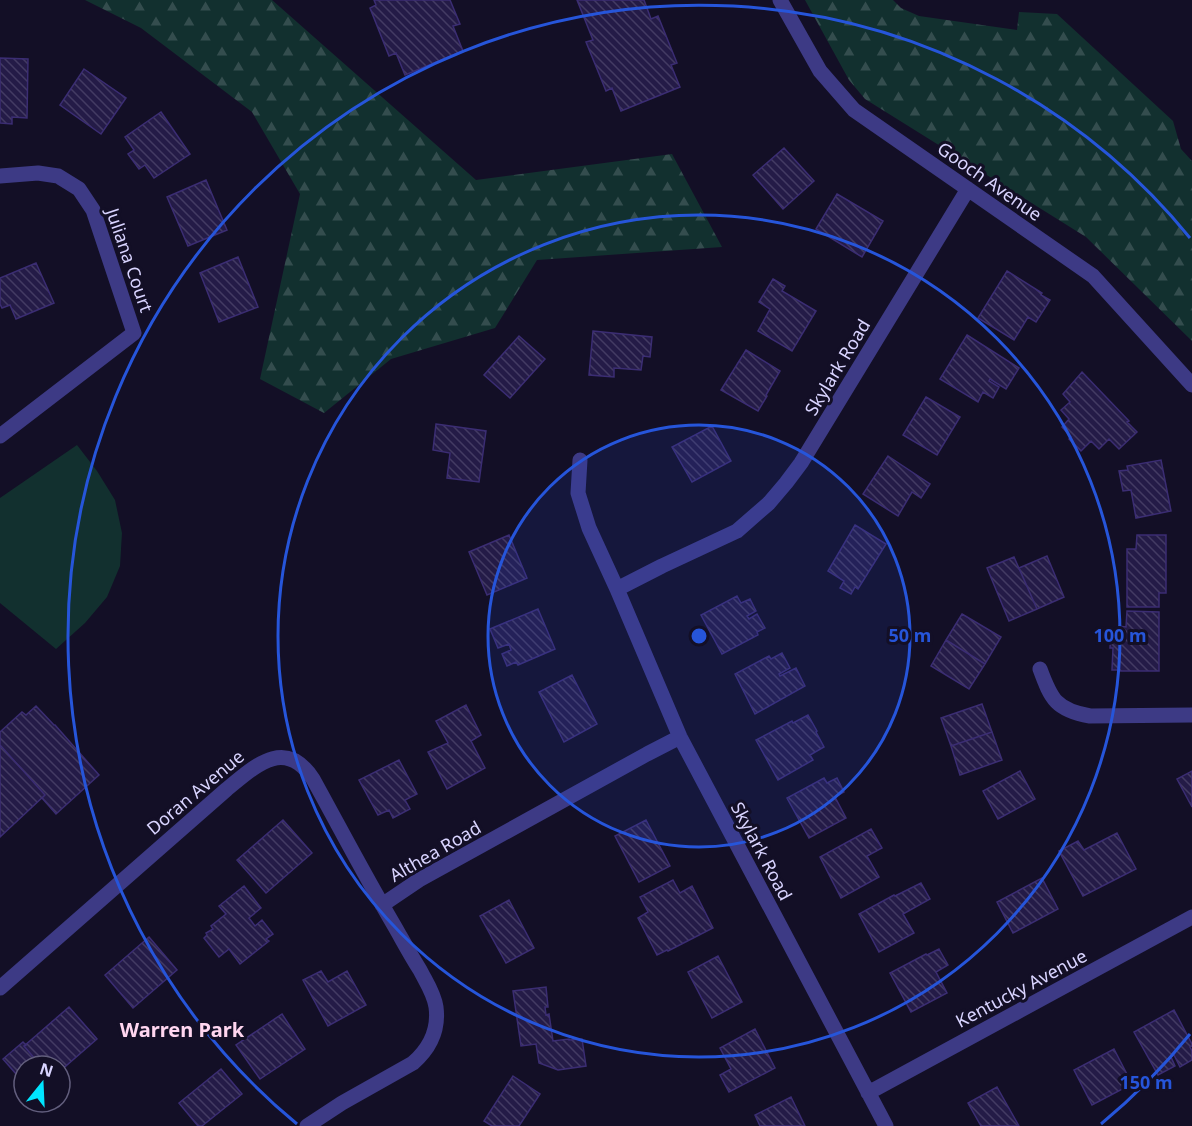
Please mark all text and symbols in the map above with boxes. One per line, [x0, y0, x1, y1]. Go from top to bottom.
street label: Gooch Avenue [933, 136, 1047, 226]
street label: Juliana Court [100, 203, 159, 316]
street label: Skylark Road [799, 314, 875, 420]
text: 50 m [889, 623, 931, 647]
text: 100 m [1093, 623, 1147, 647]
centre of rings [689, 626, 709, 646]
street label: Doran Avenue [141, 744, 249, 840]
street label: Skylark Road [726, 798, 798, 904]
street label: Althea Road [385, 815, 485, 887]
street label: Kentucky Avenue [951, 943, 1091, 1033]
district label: Warren Park [120, 1016, 245, 1043]
north arrow [12, 1054, 72, 1114]
text: N [37, 1057, 56, 1082]
text: 150 m [1119, 1070, 1173, 1094]

